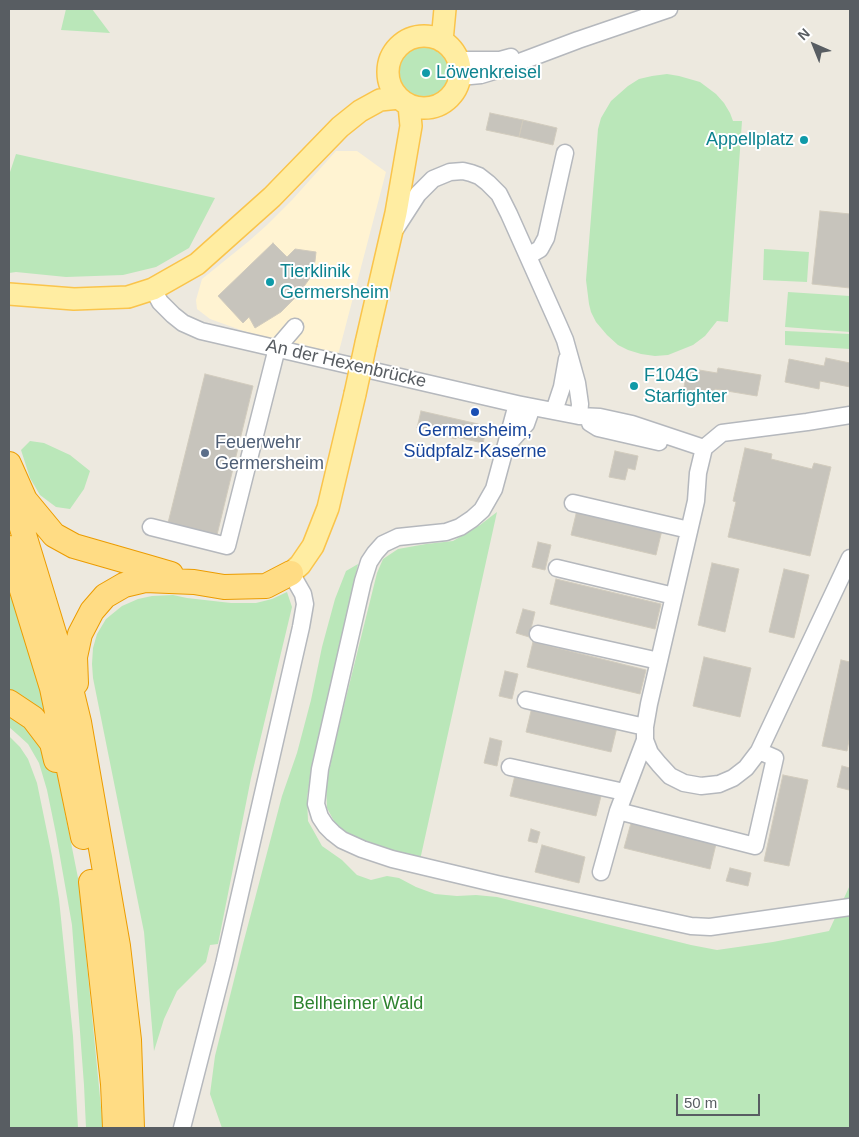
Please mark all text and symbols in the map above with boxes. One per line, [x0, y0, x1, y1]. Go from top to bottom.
north arrow [789, 20, 839, 70]
text: N [794, 25, 813, 43]
place label: Löwenkreisel [436, 62, 541, 84]
marker: Löwenkreisel [420, 67, 432, 79]
place label: Appellplatz [706, 129, 794, 151]
marker: Appellplatz [798, 134, 810, 146]
place label: Tierklinik Germersheim [280, 261, 389, 304]
marker: Tierklinik Germersheim [264, 276, 276, 288]
street label: An der Hexenbrücke [264, 335, 428, 393]
place label: F104G Starfighter [644, 365, 727, 408]
marker: F104G Starfighter [628, 380, 640, 392]
marker: Germersheim, Südpfalz-Kaserne [469, 406, 481, 418]
place label: Germersheim, Südpfalz-Kaserne [403, 420, 547, 462]
place label: Feuerwehr Germersheim [215, 432, 324, 474]
marker: Feuerwehr Germersheim [199, 447, 211, 459]
park label: Bellheimer Wald [293, 993, 423, 1015]
scale bar [679, 1084, 763, 1116]
text: 50 m [684, 1094, 717, 1111]

